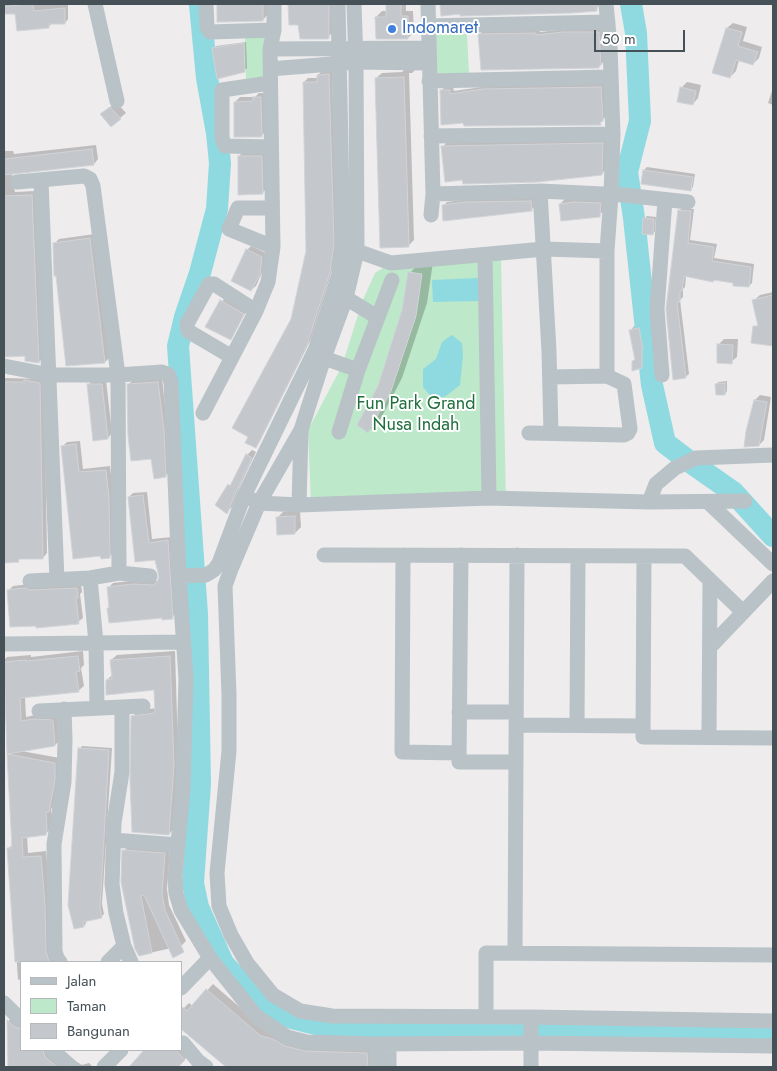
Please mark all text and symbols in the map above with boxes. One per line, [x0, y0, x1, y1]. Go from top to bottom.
place label: Indomaret [402, 18, 478, 40]
scale bar [597, 20, 688, 52]
marker: Indomaret [386, 23, 398, 35]
text: 50 m [602, 28, 636, 50]
park label: Fun Park Grand Nusa Indah [357, 394, 475, 436]
legend [20, 961, 182, 1051]
text: Jalan [67, 970, 96, 992]
text: Taman [67, 995, 106, 1017]
text: Bangunan [67, 1020, 130, 1042]

